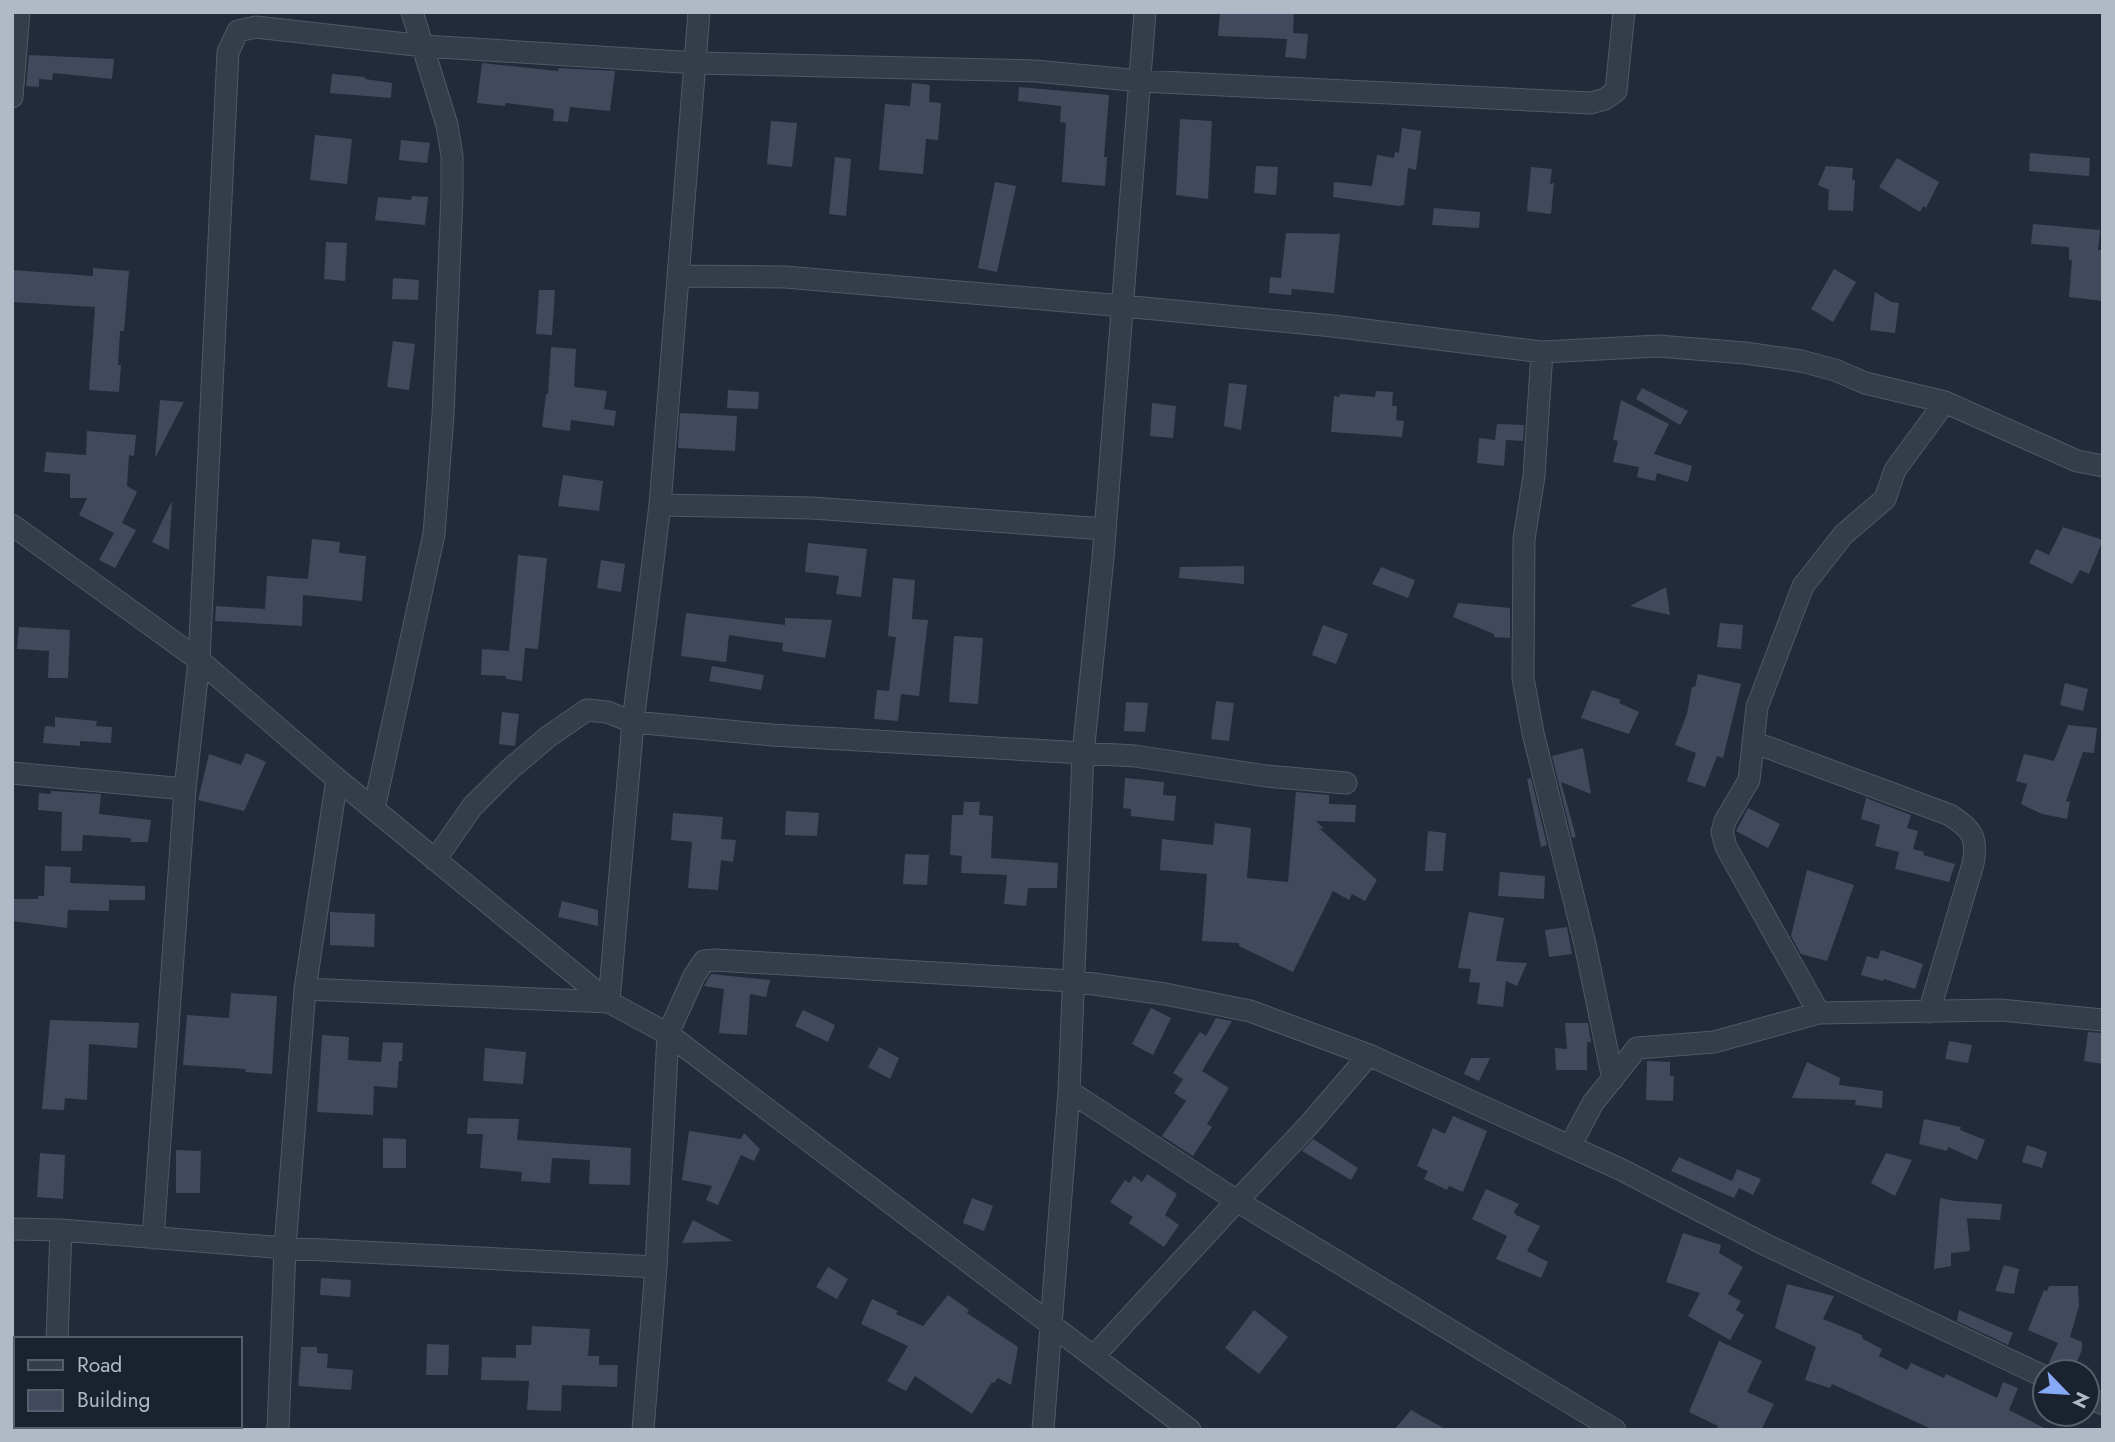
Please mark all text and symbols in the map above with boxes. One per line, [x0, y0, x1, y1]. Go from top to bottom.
legend [14, 1337, 242, 1428]
text: Road [77, 1350, 122, 1380]
north arrow [2031, 1358, 2101, 1428]
text: Building [77, 1385, 150, 1415]
text: N [2066, 1387, 2096, 1413]

